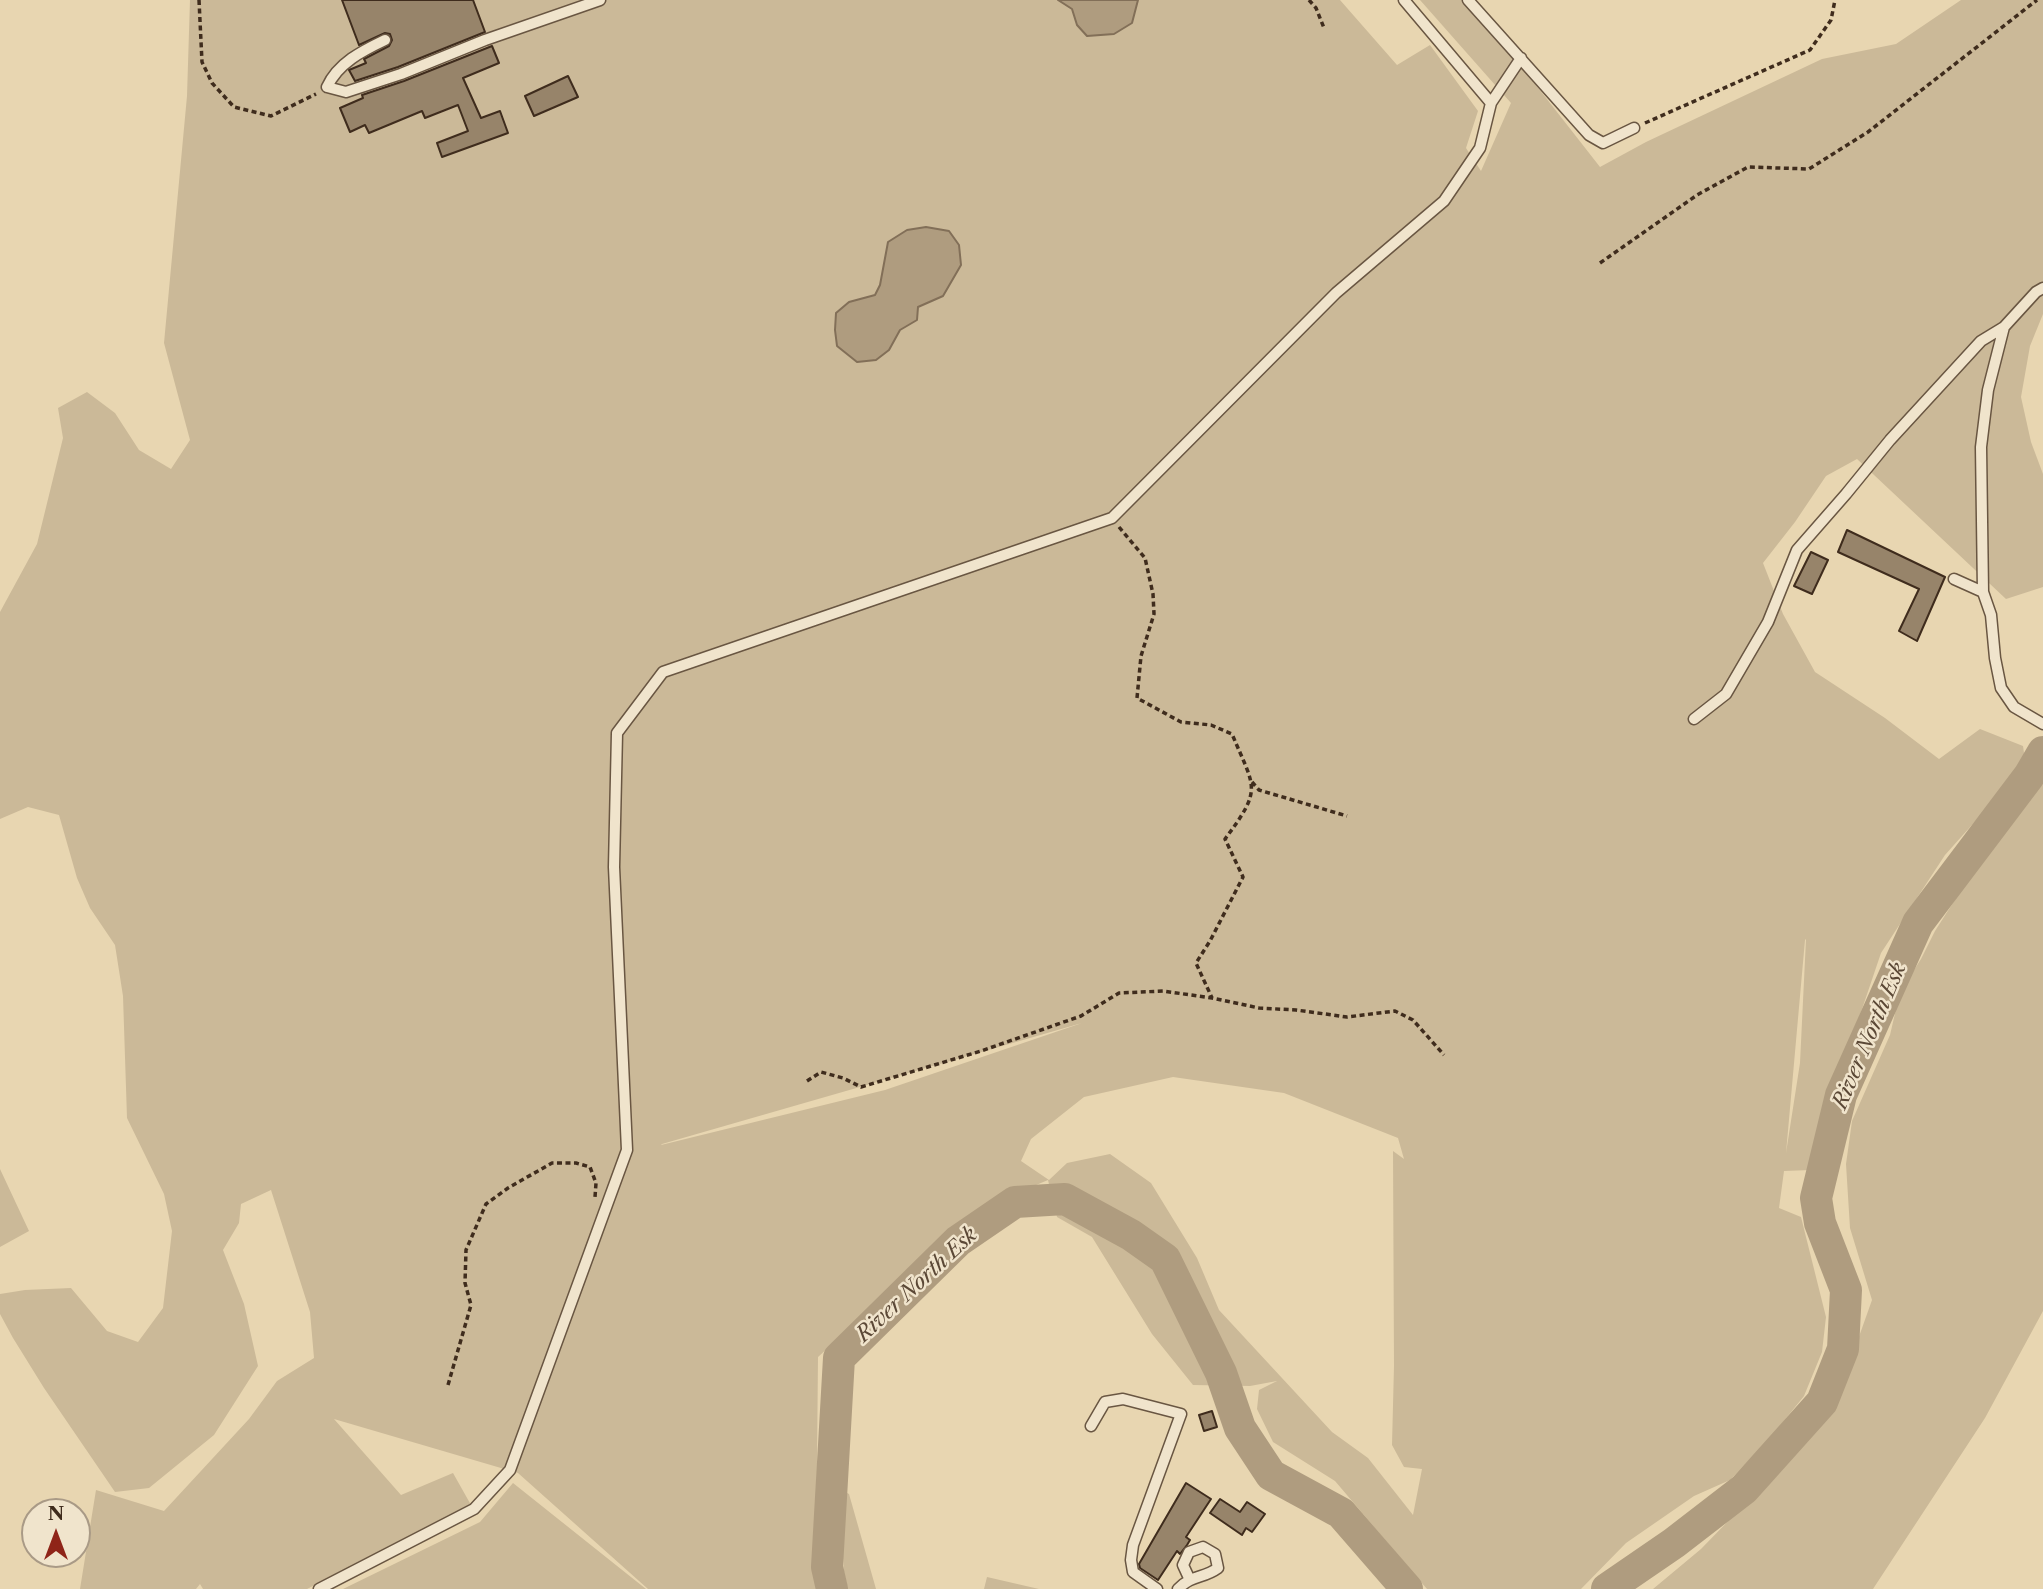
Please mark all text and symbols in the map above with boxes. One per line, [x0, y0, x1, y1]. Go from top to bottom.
water label: River North Esk [1828, 959, 1912, 1113]
water label: River North Esk [851, 1223, 983, 1347]
north arrow [21, 1498, 91, 1568]
text: N [48, 1502, 64, 1525]

